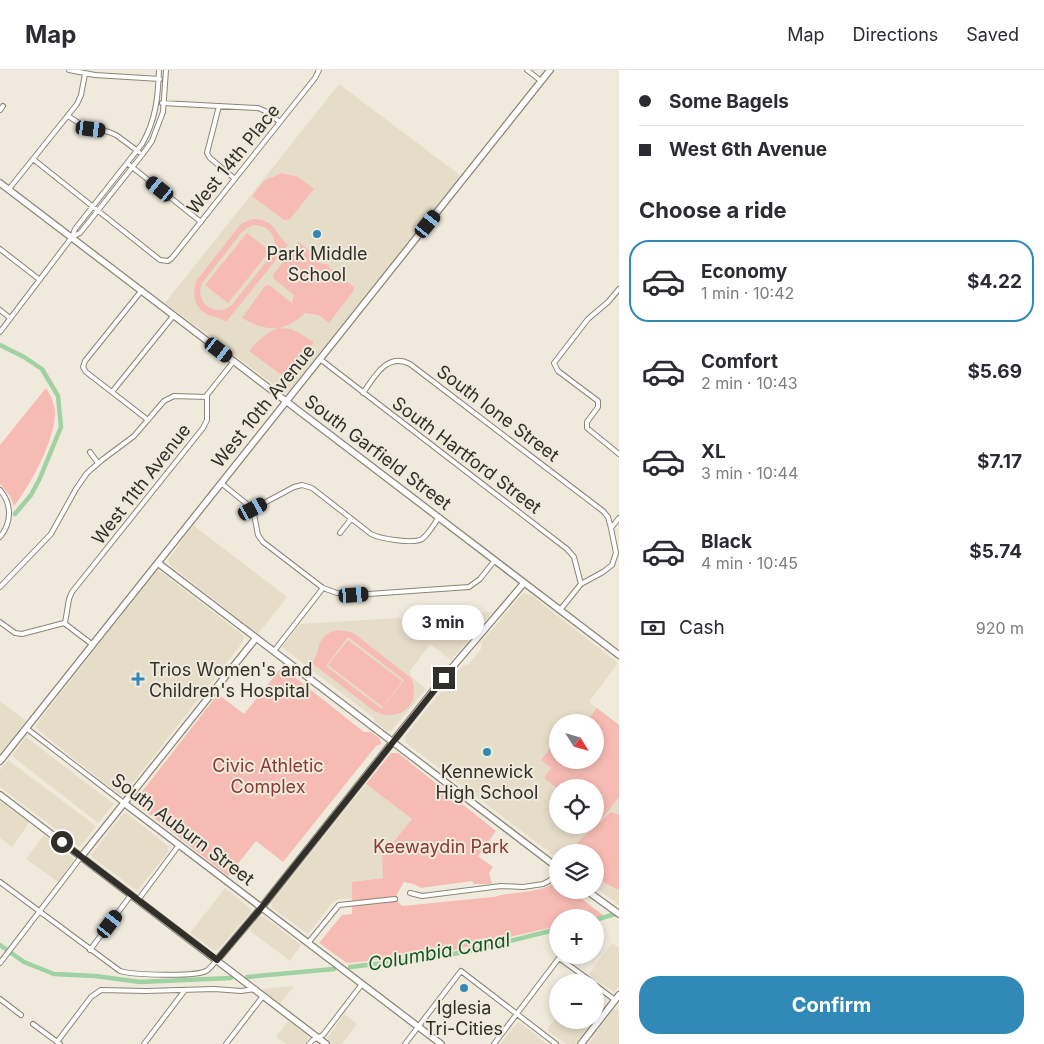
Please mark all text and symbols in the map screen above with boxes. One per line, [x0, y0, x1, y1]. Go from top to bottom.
text: Map [25, 20, 76, 49]
text: Map [787, 24, 825, 45]
text: Directions [853, 24, 938, 45]
text: Saved [966, 24, 1019, 45]
text: Some Bagels [669, 90, 789, 113]
street label: West 14th Place [182, 100, 284, 218]
car [75, 120, 106, 138]
text: West 6th Avenue [669, 138, 827, 161]
car [143, 174, 176, 204]
text: Choose a ride [639, 197, 787, 223]
car [412, 208, 443, 240]
marker: Park Middle School [311, 228, 323, 240]
place label: Park Middle School [266, 243, 368, 285]
icon: car [641, 259, 686, 304]
text: Economy [701, 260, 787, 283]
text: $4.22 [967, 270, 1022, 293]
text: 1 min · 10:42 [701, 283, 794, 303]
car [202, 335, 235, 365]
street label: West 10th Avenue [207, 341, 319, 471]
icon: car [641, 349, 686, 394]
text: Comfort [701, 350, 778, 373]
street label: South Ione Street [433, 360, 563, 466]
text: $5.69 [967, 360, 1022, 383]
text: 2 min · 10:43 [701, 373, 798, 393]
street label: South Garfield Street [301, 390, 455, 514]
street label: South Hartford Street [388, 392, 546, 518]
street label: West 11th Avenue [87, 419, 195, 549]
icon: car [641, 439, 686, 484]
text: XL [701, 440, 726, 463]
text: $7.17 [977, 450, 1022, 473]
text: 3 min · 10:44 [701, 463, 798, 483]
car [236, 495, 269, 523]
icon: car [641, 529, 686, 574]
text: Black [701, 530, 752, 553]
text: $5.74 [969, 540, 1022, 563]
text: 4 min · 10:45 [701, 553, 798, 573]
car [338, 586, 369, 604]
callout: 3 min [403, 606, 485, 640]
text: 3 min [421, 612, 465, 632]
icon: cash [639, 614, 667, 642]
text: Cash [679, 616, 725, 639]
text: 920 m [976, 618, 1024, 638]
place label: Trios Women's and Children's Hospital [149, 659, 313, 701]
route end [433, 667, 455, 689]
marker: Trios Women's and Children's Hospital [131, 672, 145, 686]
north arrow [549, 714, 604, 769]
map controls [549, 714, 604, 1029]
marker: Kennewick High School [481, 746, 493, 758]
park label: Civic Athletic Complex [212, 755, 324, 797]
place label: Kennewick High School [436, 761, 538, 803]
street label: South Auburn Street [108, 769, 258, 889]
button: locate [549, 779, 604, 834]
route start [51, 831, 73, 853]
park label: Keewaydin Park [373, 836, 509, 857]
button: layers [549, 844, 604, 899]
car [94, 908, 125, 940]
button: + [549, 909, 604, 964]
water label: Columbia Canal [366, 928, 512, 976]
button: − [549, 974, 604, 1029]
button: Confirm [639, 976, 1024, 1034]
marker: Iglesia Tri-Cities [458, 982, 470, 994]
place label: Iglesia Tri-Cities [425, 997, 503, 1039]

